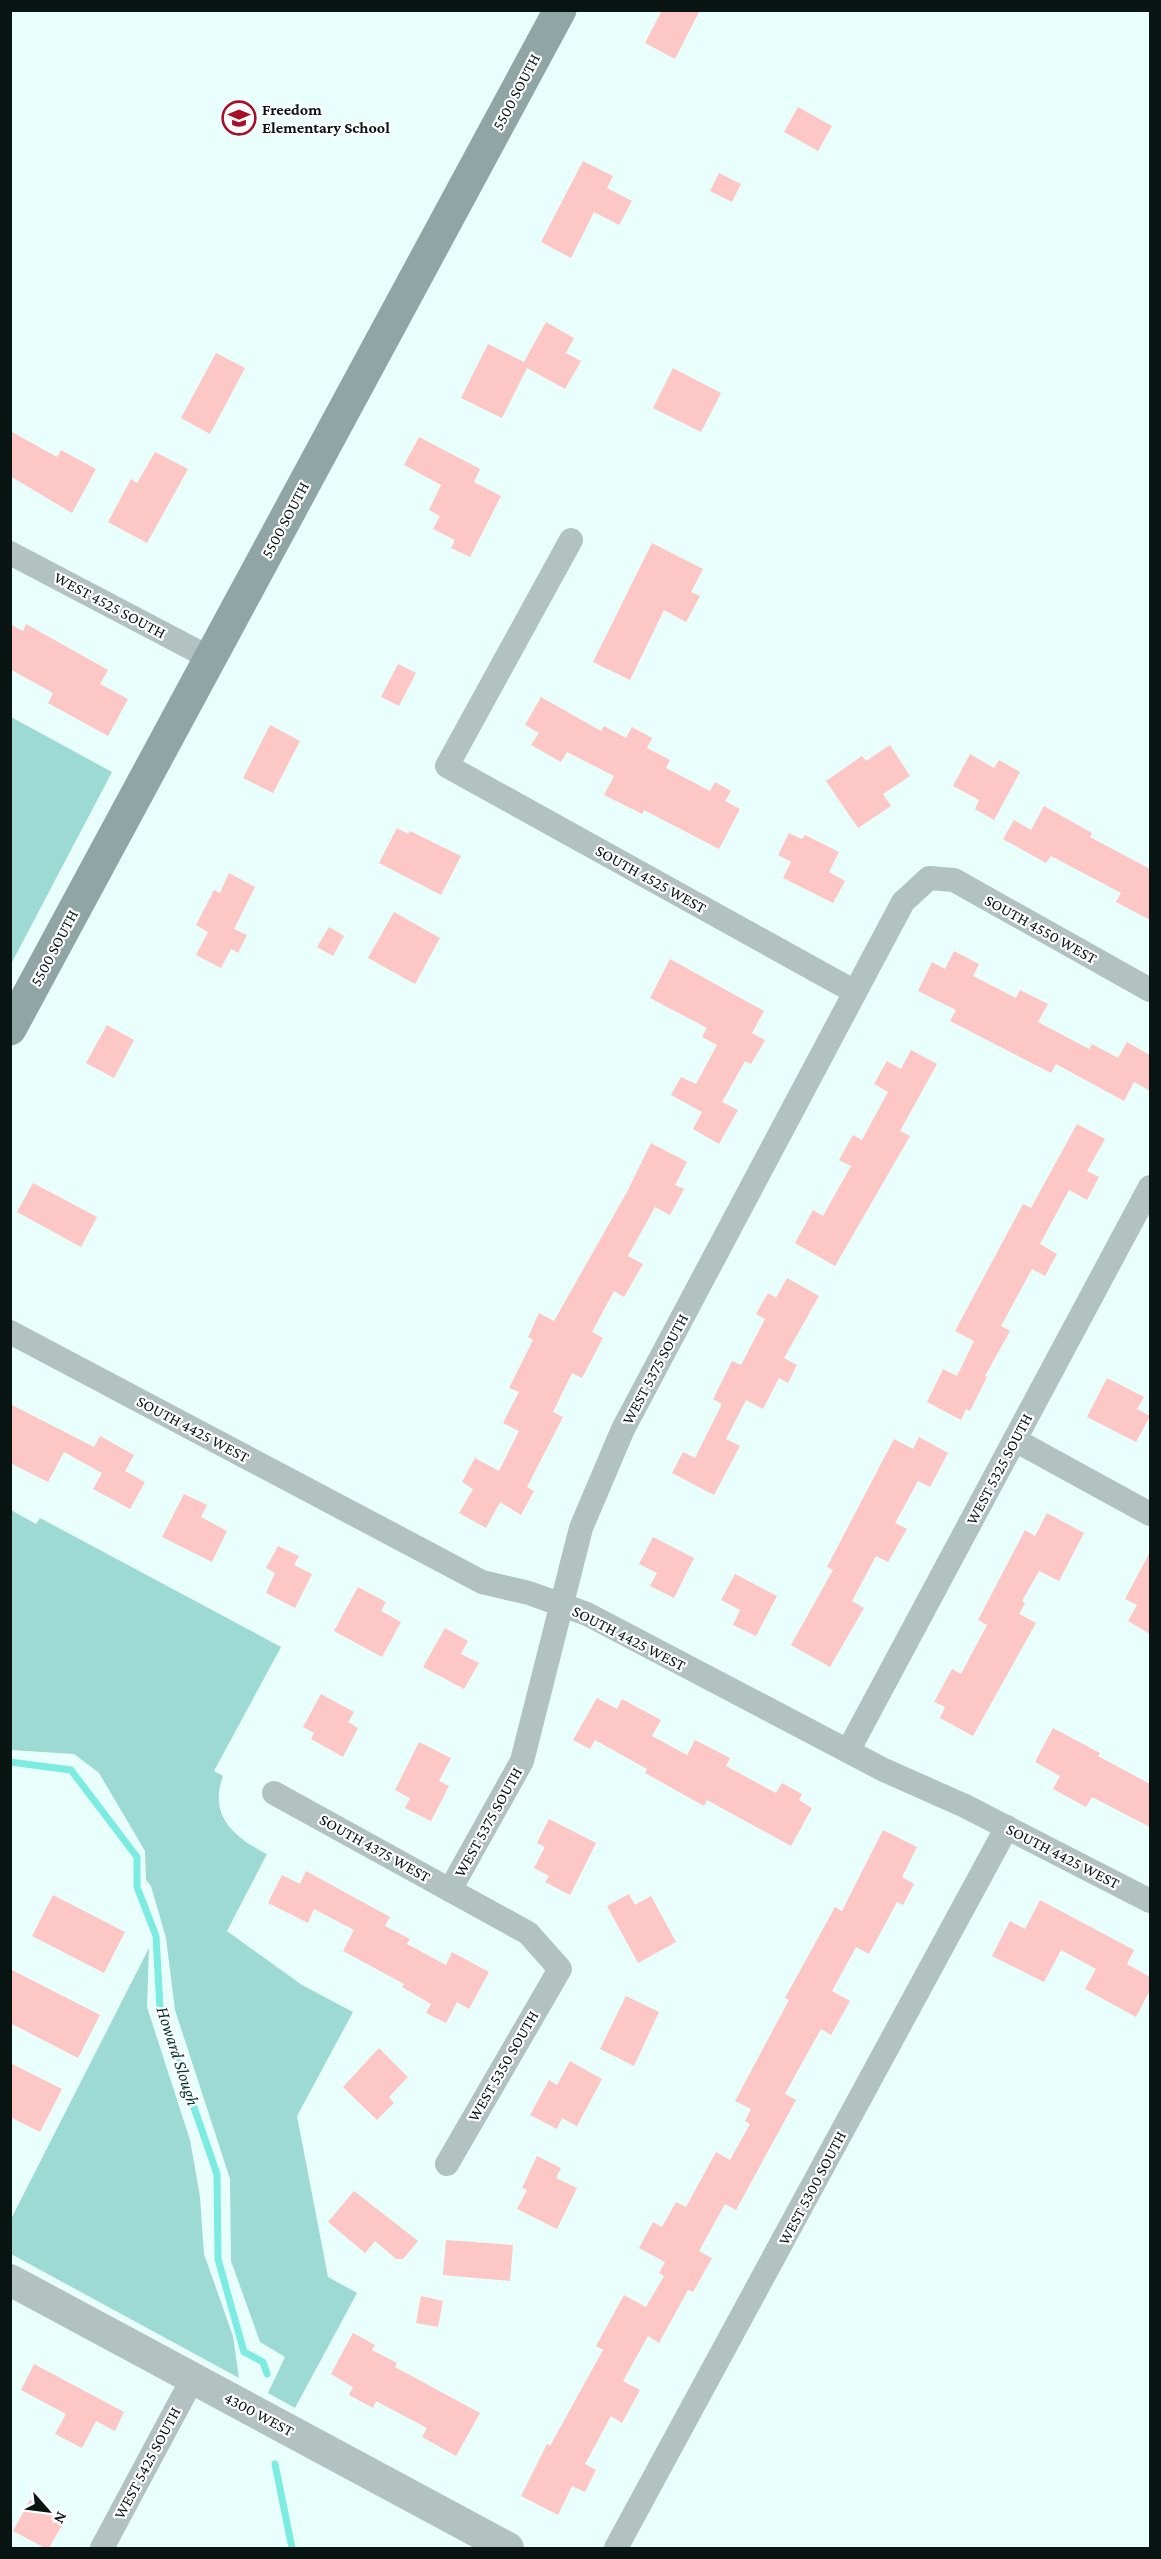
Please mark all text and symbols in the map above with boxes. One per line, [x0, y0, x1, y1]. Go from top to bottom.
street label: 5500 SOUTH [489, 51, 543, 133]
school or university icon: Freedom Elementary School [221, 100, 257, 136]
place label: Freedom Elementary School [262, 101, 390, 136]
street label: 5500 SOUTH [258, 479, 312, 561]
street label: WEST 4525 SOUTH [51, 568, 169, 642]
street label: SOUTH 4525 WEST [593, 842, 709, 917]
street label: SOUTH 4550 WEST [982, 891, 1100, 967]
street label: 5500 SOUTH [27, 907, 81, 989]
street label: WEST 5375 SOUTH [619, 1311, 691, 1427]
street label: SOUTH 4425 WEST [134, 1392, 252, 1466]
street label: WEST 5325 SOUTH [963, 1411, 1035, 1527]
street label: SOUTH 4425 WEST [570, 1602, 689, 1674]
street label: WEST 5375 SOUTH [451, 1764, 525, 1880]
street label: SOUTH 4375 WEST [317, 1811, 433, 1886]
street label: SOUTH 4425 WEST [1004, 1820, 1123, 1892]
water label: Howard Slough [153, 2004, 204, 2109]
street label: WEST 5350 SOUTH [464, 2008, 542, 2124]
street label: WEST 5300 SOUTH [775, 2128, 849, 2248]
street label: 4300 WEST [221, 2389, 297, 2440]
street label: WEST 5425 SOUTH [110, 2404, 184, 2522]
north arrow [18, 2481, 78, 2541]
text: N [51, 2509, 71, 2527]

